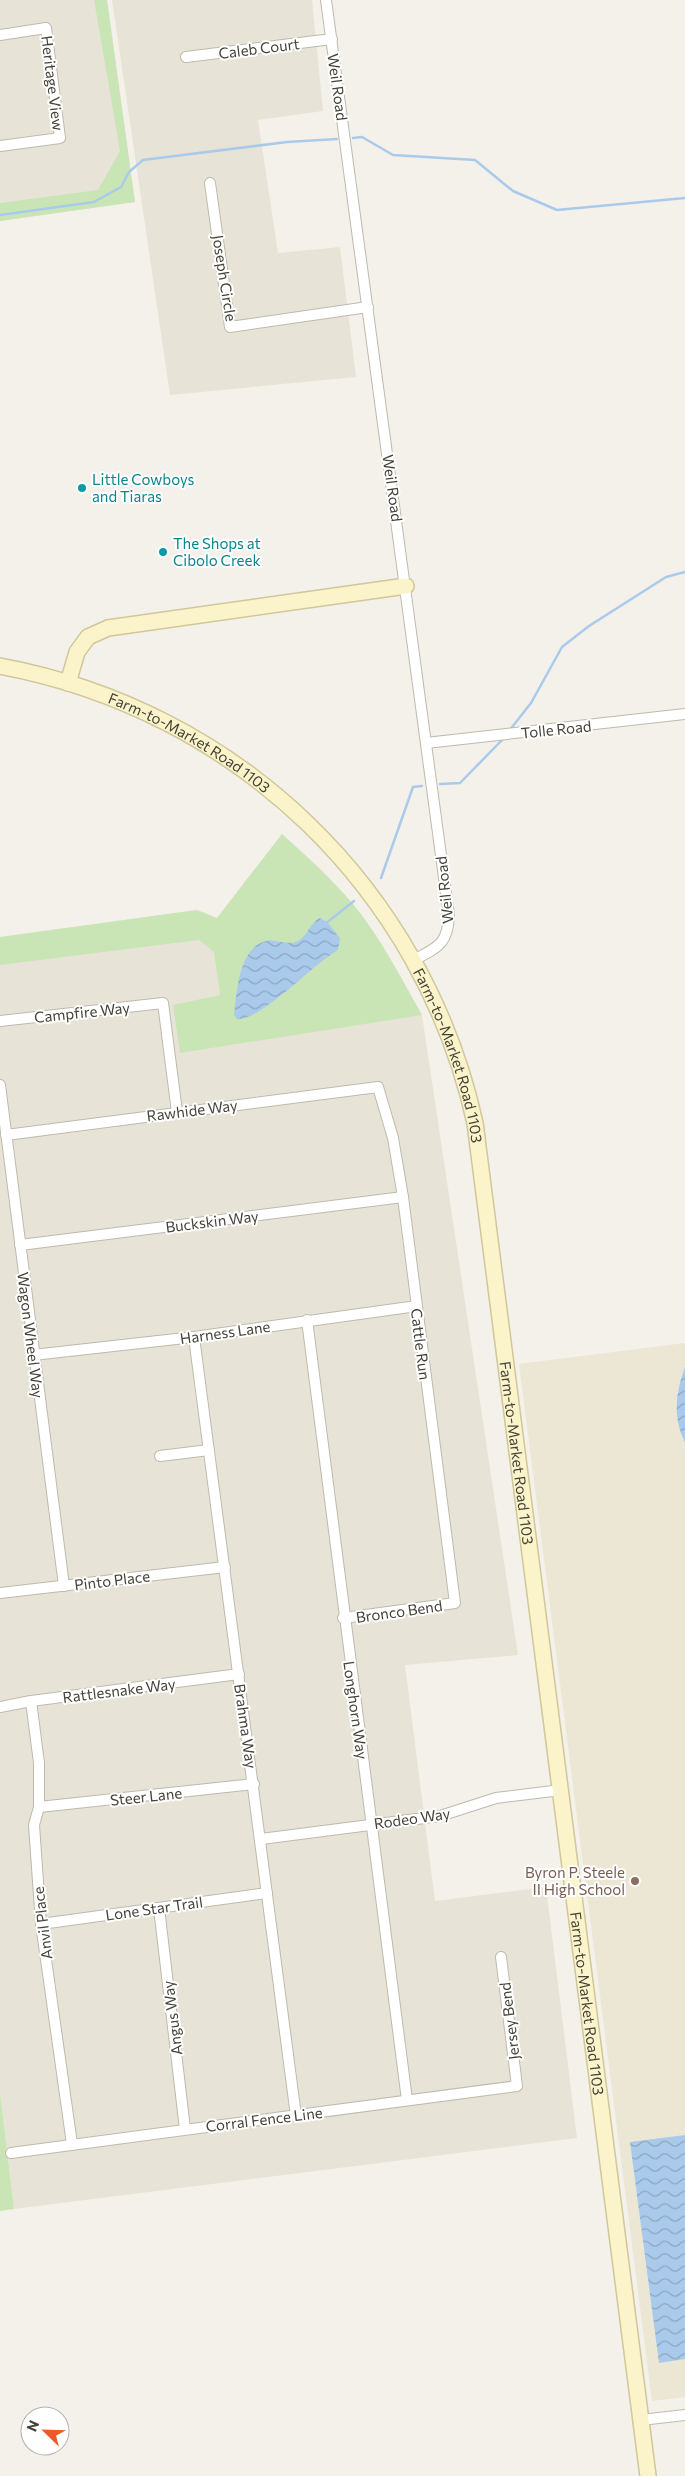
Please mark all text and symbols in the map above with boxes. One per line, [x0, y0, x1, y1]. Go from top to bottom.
street label: Heritage View [38, 34, 68, 132]
street label: Caleb Court [218, 34, 300, 62]
street label: Weil Road [324, 52, 352, 122]
street label: Joseph Circle [209, 233, 241, 323]
street label: Weil Road [379, 453, 407, 523]
place label: Little Cowboys and Tiaras [92, 470, 195, 505]
marker: Little Cowboys and Tiaras [76, 482, 88, 494]
place label: The Shops at Cibolo Creek [173, 534, 261, 569]
marker: The Shops at Cibolo Creek [157, 546, 169, 558]
street label: Farm-to-Market Road 1103 [106, 689, 274, 796]
street label: Tolle Road [520, 716, 592, 742]
street label: Weil Road [432, 855, 456, 925]
street label: Farm-to-Market Road 1103 [410, 965, 486, 1144]
street label: Campfire Way [33, 998, 131, 1026]
street label: Rawhide Way [145, 1095, 239, 1125]
street label: Buckskin Way [164, 1206, 260, 1236]
street label: Wagon Wheel Way [14, 1271, 48, 1399]
street label: Cattle Run [408, 1307, 434, 1381]
street label: Harness Lane [179, 1317, 271, 1347]
street label: Farm-to-Market Road 1103 [497, 1360, 538, 1546]
street label: Pinto Place [73, 1566, 151, 1594]
street label: Bronco Bend [355, 1596, 443, 1626]
street label: Longhorn Way [340, 1660, 372, 1761]
street label: Rattlesnake Way [61, 1674, 177, 1706]
street label: Brahma Way [231, 1682, 261, 1770]
street label: Steer Lane [109, 1783, 183, 1809]
street label: Rodeo Way [373, 1804, 452, 1832]
place label: Byron P. Steele II High School [525, 1863, 625, 1898]
marker: Byron P. Steele II High School [629, 1875, 641, 1887]
street label: Anvil Place [29, 1885, 55, 1961]
street label: Lone Star Trail [104, 1892, 204, 1924]
street label: Farm-to-Market Road 1103 [567, 1911, 608, 2096]
street label: Angus Way [158, 1979, 186, 2056]
street label: Jersey Bend [495, 1981, 523, 2061]
street label: Corral Fence Line [205, 2103, 324, 2135]
north arrow [20, 2406, 70, 2456]
text: N [23, 2418, 42, 2434]

